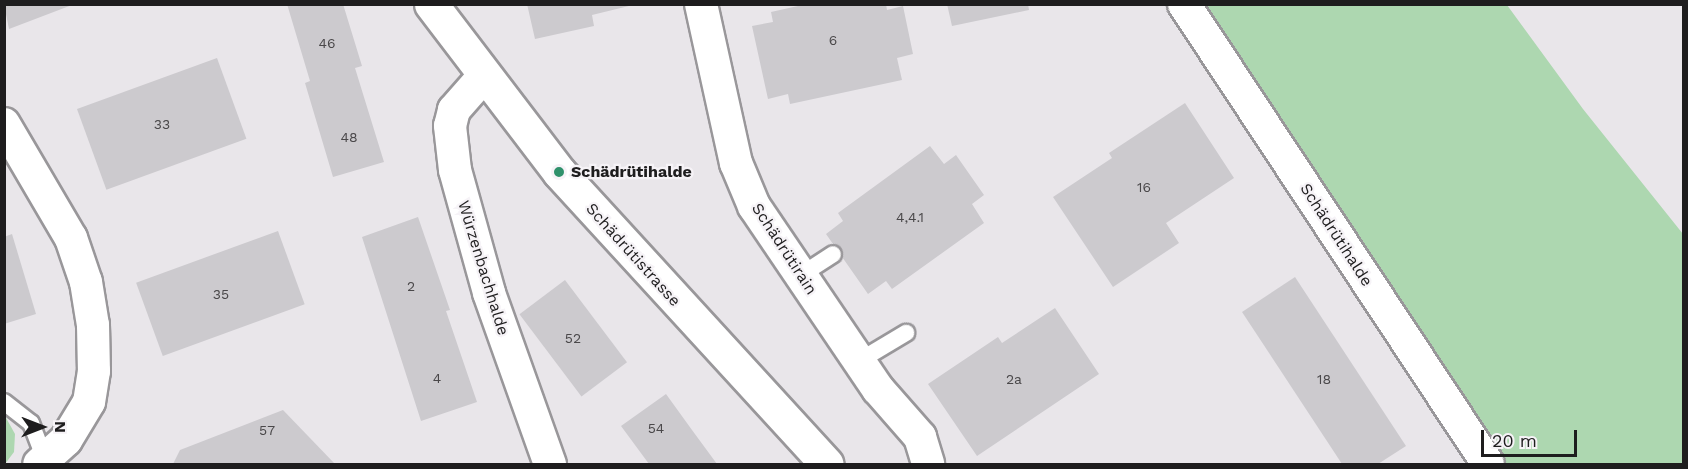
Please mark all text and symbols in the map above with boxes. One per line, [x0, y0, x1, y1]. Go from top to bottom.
house number: 6 [829, 32, 837, 48]
house number: 46 [318, 35, 336, 51]
house number: 33 [154, 116, 170, 132]
house number: 48 [340, 129, 358, 145]
place label: Schädrütihalde [571, 162, 692, 182]
marker: Schädrütihalde [552, 165, 566, 179]
house number: 16 [1137, 179, 1151, 195]
street label: Schädrütihalde [1296, 180, 1376, 290]
street label: Würzenbachhalde [453, 198, 513, 338]
street label: Schädrütistrasse [582, 199, 684, 311]
street label: Schädrütirain [747, 200, 821, 298]
house number: 4,4.1 [896, 209, 924, 225]
house number: 2 [407, 278, 415, 294]
house number: 35 [213, 286, 229, 302]
house number: 52 [565, 330, 581, 346]
house number: 4 [433, 370, 441, 386]
house number: 2a [1006, 371, 1022, 387]
house number: 18 [1317, 371, 1331, 387]
north arrow [12, 397, 72, 457]
scale bar [1484, 418, 1580, 456]
house number: 54 [648, 420, 664, 436]
text: N [51, 421, 70, 433]
house number: 57 [259, 422, 275, 438]
text: 20 m [1492, 430, 1537, 451]

